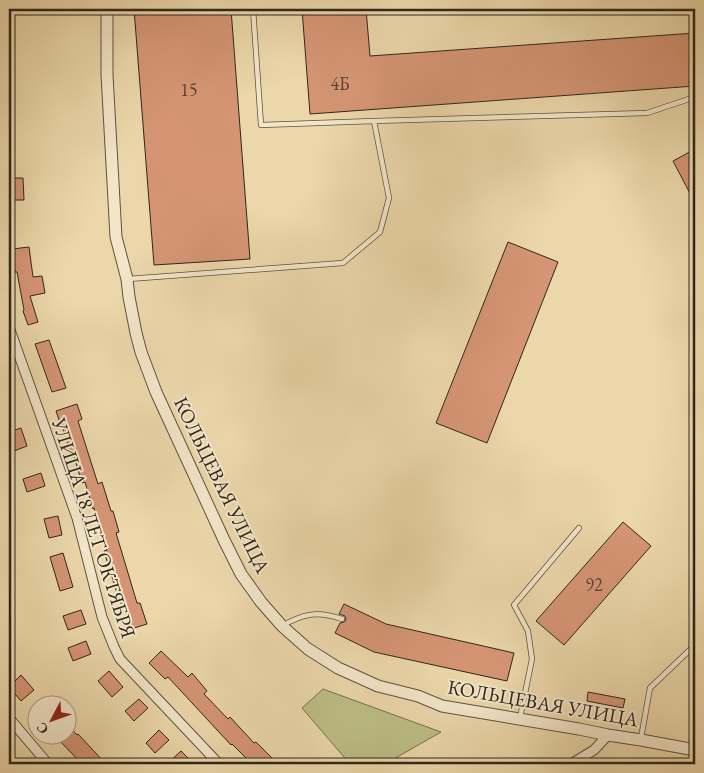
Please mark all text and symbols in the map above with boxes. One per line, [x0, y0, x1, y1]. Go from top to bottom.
house number: 4Б [330, 72, 350, 95]
house number: 15 [180, 78, 198, 101]
street label: КОЛЬЦЕВАЯ УЛИЦА [168, 393, 276, 578]
street label: УЛИЦА 18 ЛЕТ ОКТЯБРЯ [46, 414, 142, 641]
house number: 92 [585, 573, 603, 596]
street label: КОЛЬЦЕВАЯ УЛИЦА [446, 673, 640, 733]
north arrow [28, 696, 78, 746]
text: С [32, 719, 52, 738]

